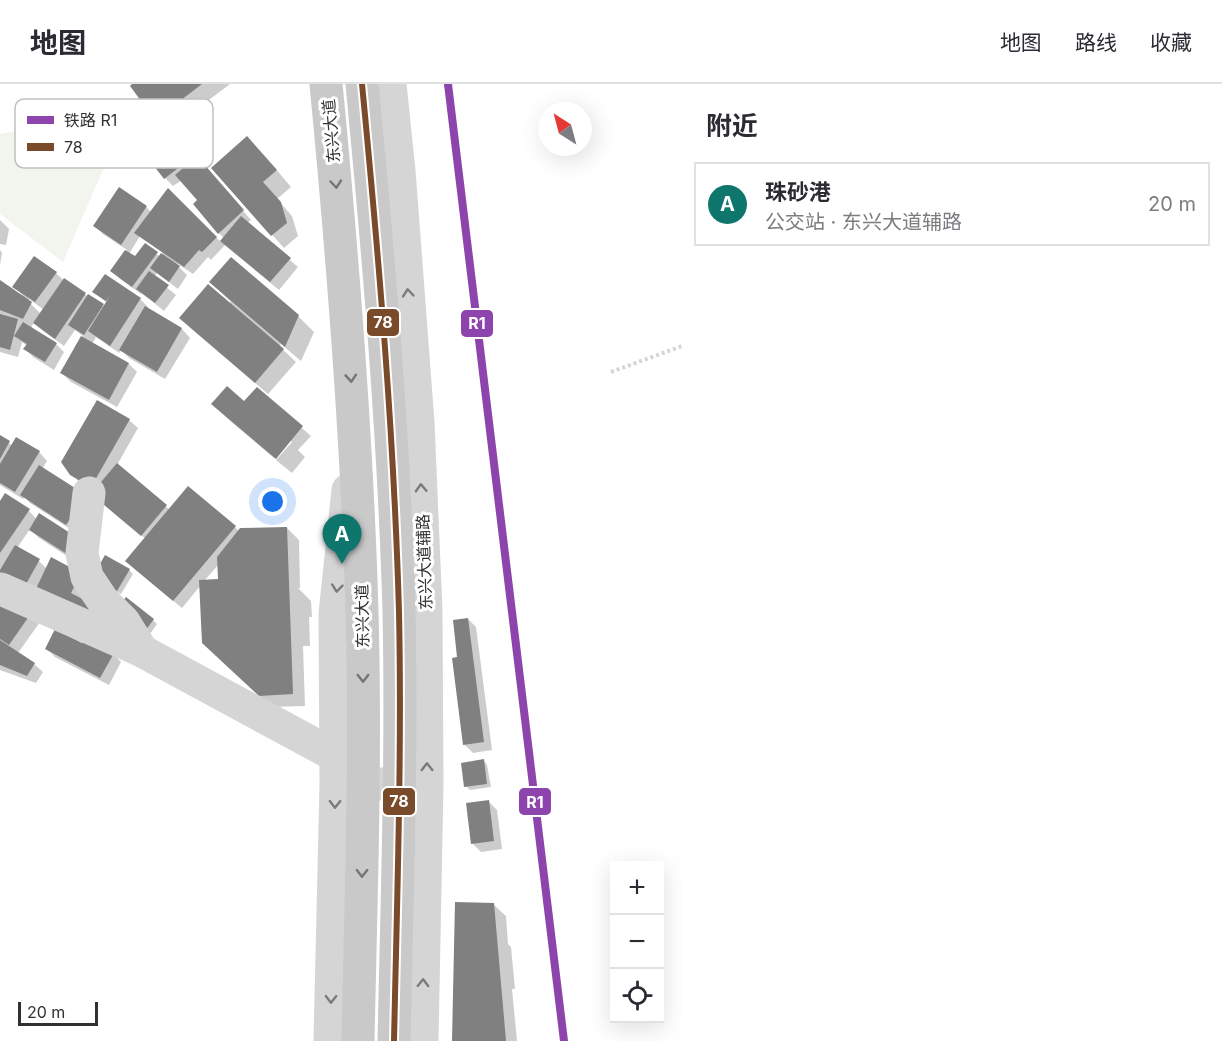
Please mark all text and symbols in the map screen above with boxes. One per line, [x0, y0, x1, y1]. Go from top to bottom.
text: 地图 [30, 26, 86, 60]
text: 地图 [1000, 30, 1042, 55]
text: 路线 [1075, 30, 1117, 55]
text: 收藏 [1150, 30, 1192, 55]
street label: 东兴大道 [318, 98, 344, 164]
legend [15, 99, 213, 168]
north arrow [538, 102, 592, 156]
text: 铁路 R1 [64, 110, 117, 130]
text: 附近 [706, 110, 758, 141]
text: 78 [64, 137, 83, 157]
text: 珠砂港 [765, 179, 831, 205]
one-way arrow [329, 180, 342, 189]
text: A [720, 192, 735, 216]
text: 20 m [1148, 192, 1196, 216]
text: 公交站 · 东兴大道辅路 [765, 210, 962, 234]
one-way arrow [402, 289, 415, 298]
line badge: 78 [366, 308, 400, 337]
line badge: R1 [460, 309, 494, 338]
text: 78 [373, 312, 393, 332]
text: R1 [468, 313, 486, 333]
one-way arrow [344, 374, 357, 383]
one-way arrow [415, 483, 428, 492]
your location [258, 487, 287, 516]
pin: A [322, 514, 362, 564]
street label: 东兴大道辅路 [412, 514, 436, 610]
one-way arrow [331, 584, 344, 593]
street label: 东兴大道 [351, 584, 373, 648]
one-way arrow [357, 674, 369, 683]
one-way arrow [421, 762, 433, 771]
line badge: 78 [382, 787, 416, 816]
line badge: R1 [518, 787, 552, 816]
text: 78 [389, 791, 409, 811]
text: R1 [526, 792, 544, 812]
one-way arrow [329, 800, 342, 809]
map controls [610, 861, 664, 1023]
button: + [610, 861, 664, 915]
one-way arrow [356, 869, 368, 878]
button: − [610, 915, 664, 969]
button: locate [610, 969, 664, 1023]
one-way arrow [417, 978, 429, 987]
one-way arrow [325, 995, 337, 1004]
scale bar [18, 999, 98, 1026]
text: 20 m [27, 1002, 65, 1022]

